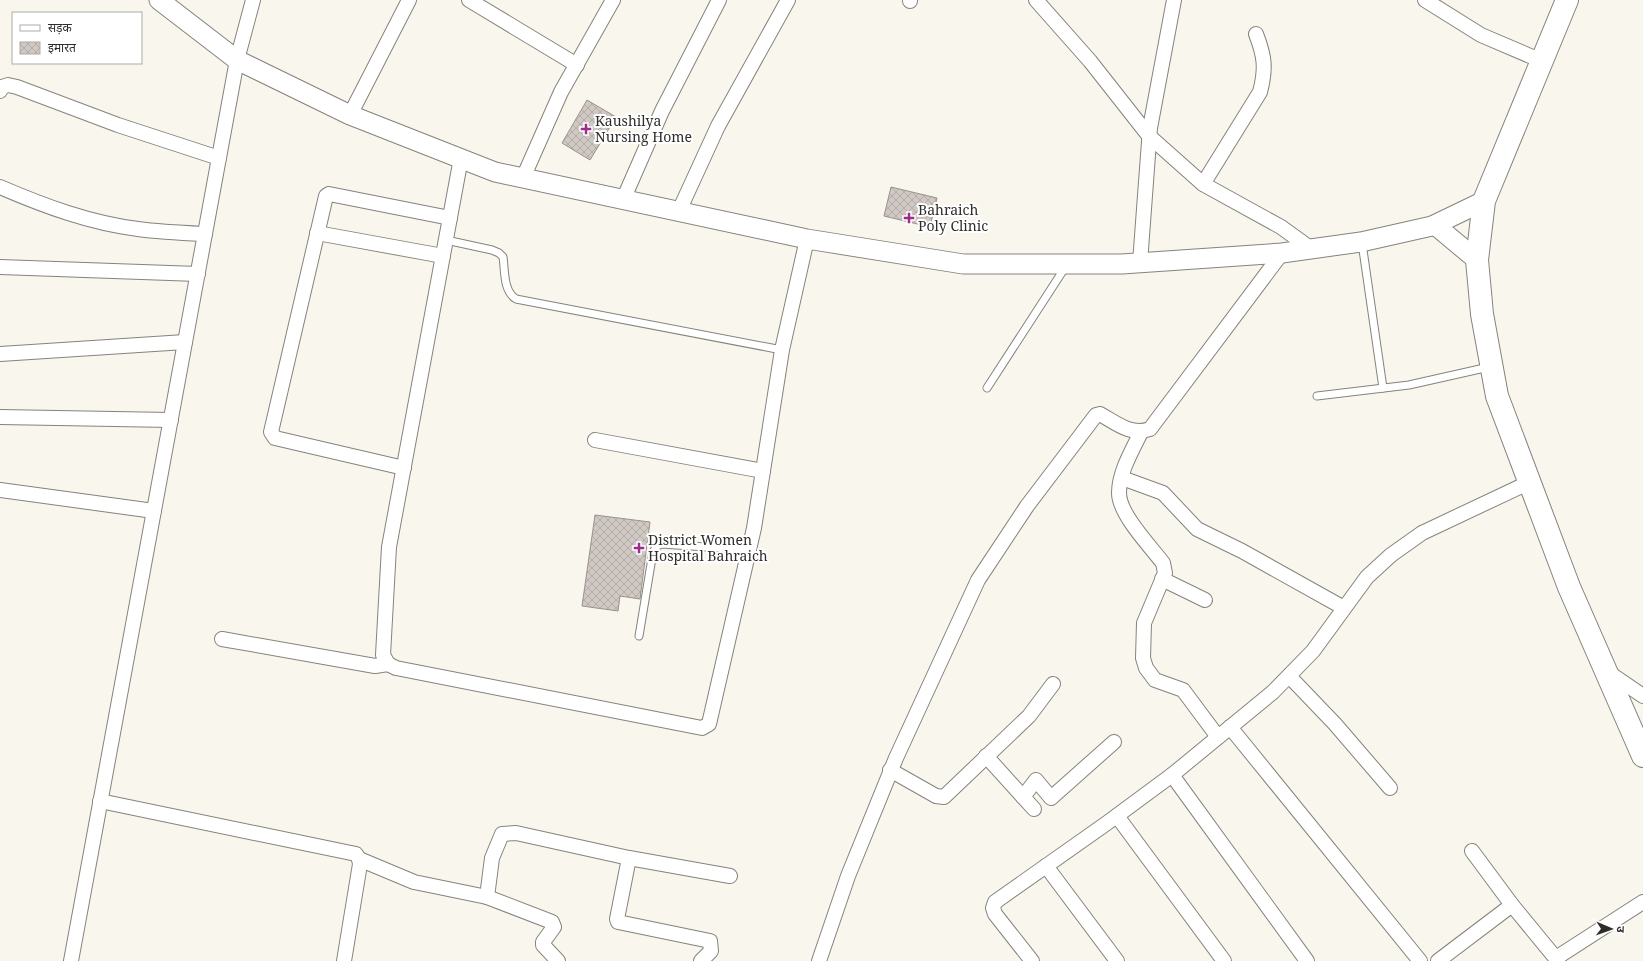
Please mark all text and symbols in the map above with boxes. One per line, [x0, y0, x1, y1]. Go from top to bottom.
legend [12, 12, 142, 64]
text: सड़क [48, 19, 73, 36]
text: इमारत [48, 39, 77, 56]
place label: Kaushilya Nursing Home [595, 111, 692, 146]
marker: Kaushilya Nursing Home [580, 123, 592, 135]
place label: Bahraich Poly Clinic [918, 200, 988, 235]
marker: Bahraich Poly Clinic [903, 212, 915, 224]
place label: District Women Hospital Bahraich [648, 530, 768, 565]
marker: District Women Hospital Bahraich [633, 542, 645, 554]
north arrow [1591, 909, 1631, 949]
text: उ [1614, 926, 1629, 933]

